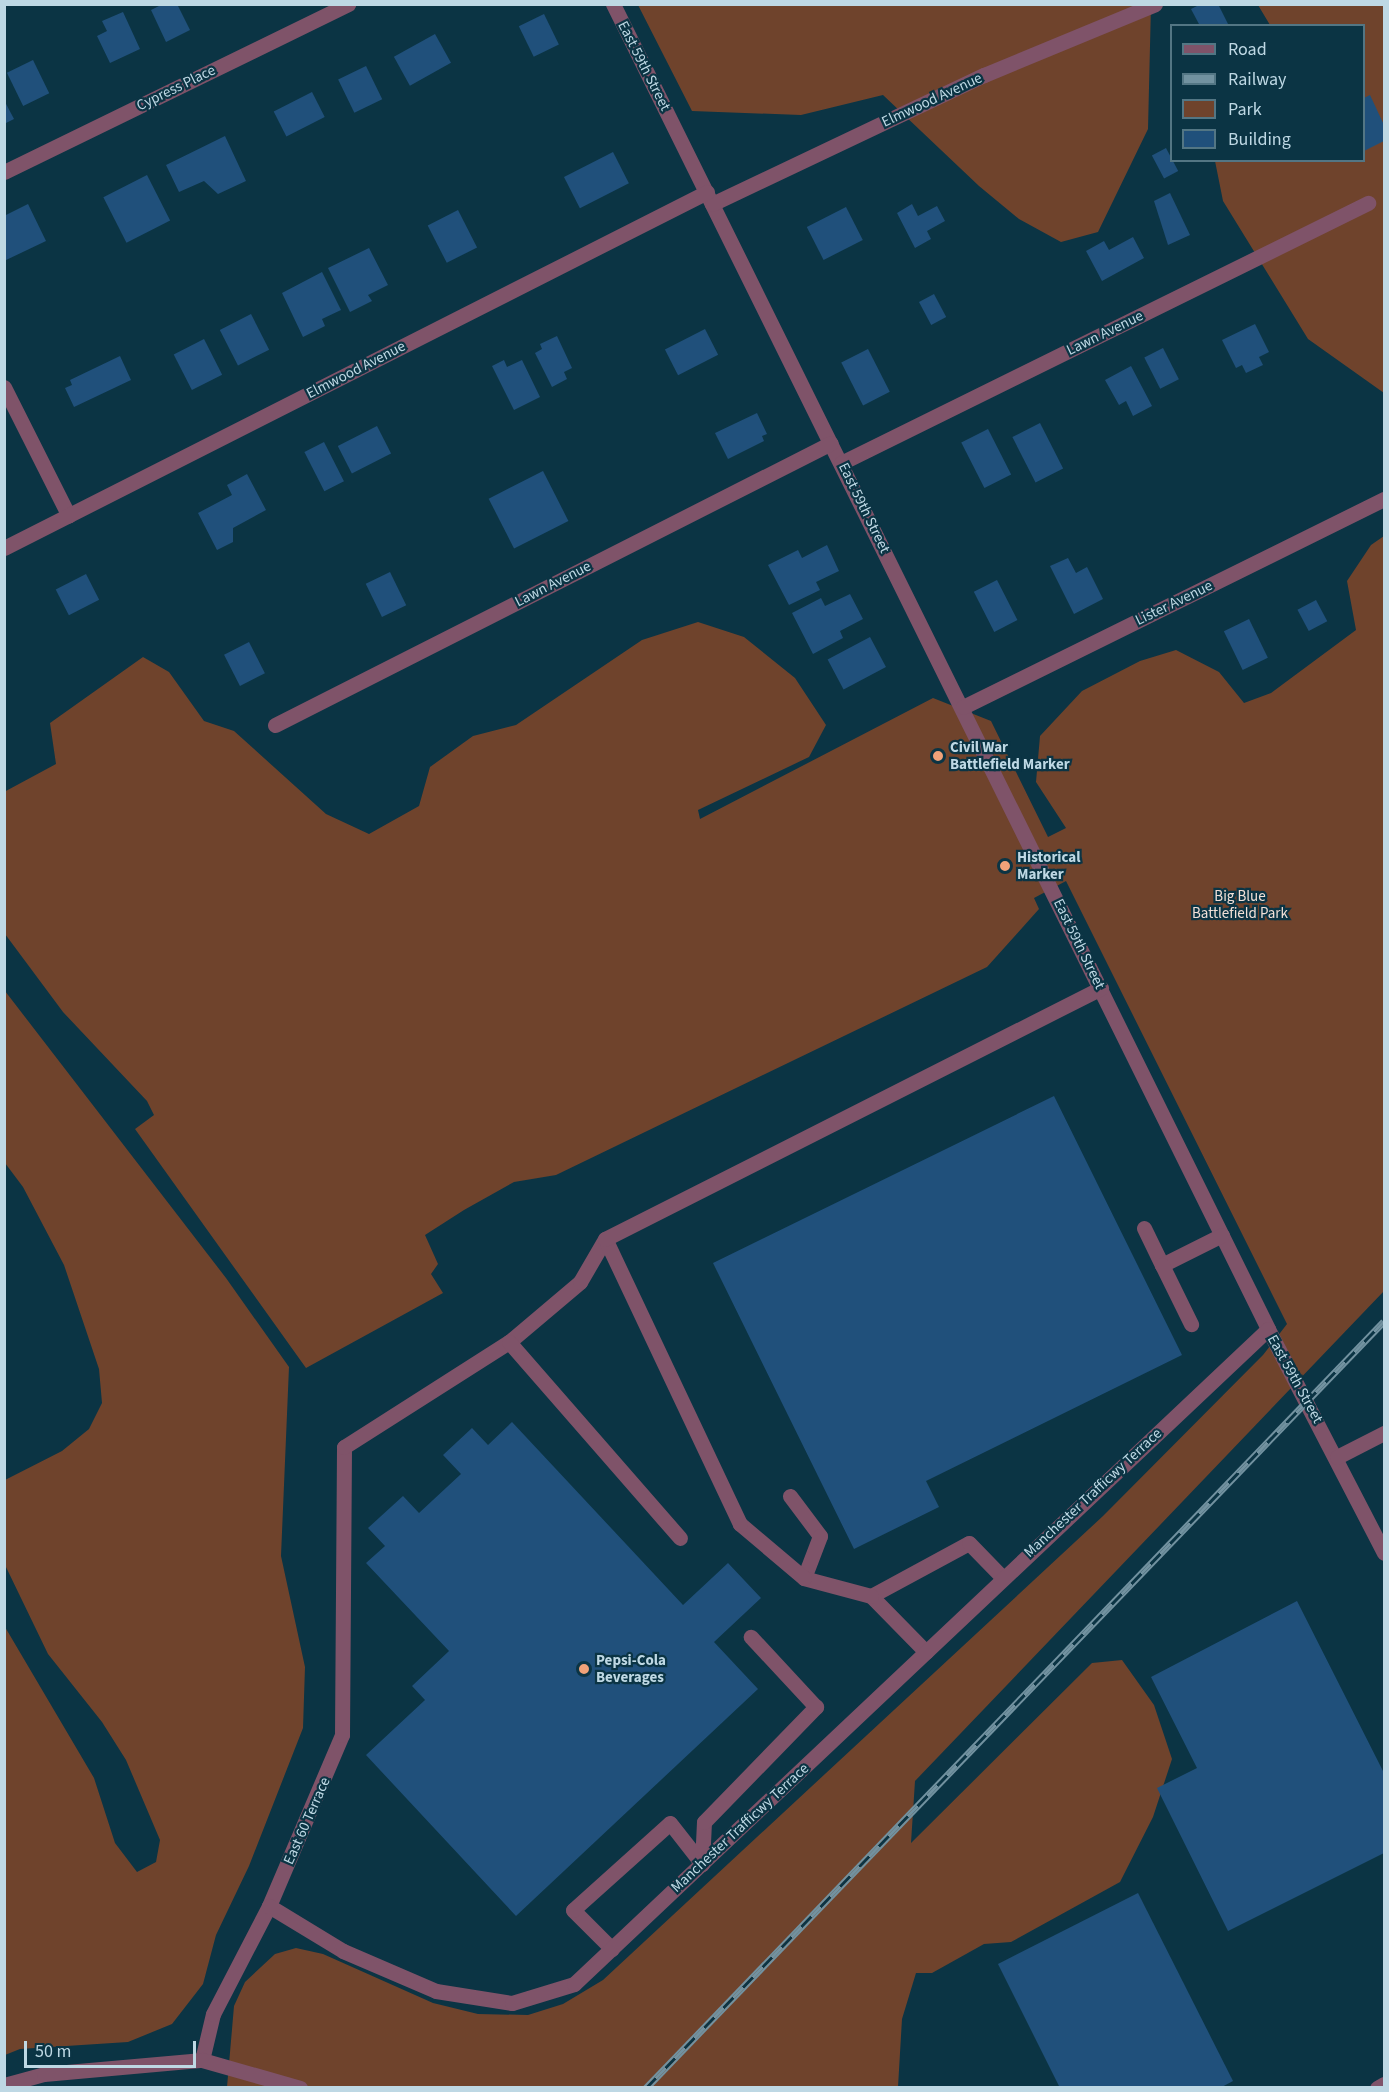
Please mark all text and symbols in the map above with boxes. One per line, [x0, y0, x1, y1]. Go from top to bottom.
street label: East 59th Street [614, 18, 674, 114]
legend [1170, 24, 1365, 162]
text: Road [1228, 37, 1267, 62]
street label: Cypress Place [134, 61, 218, 115]
text: Railway [1228, 67, 1287, 92]
street label: Elmwood Avenue [879, 69, 985, 131]
text: Park [1228, 97, 1262, 122]
text: Building [1228, 127, 1291, 152]
street label: Lawn Avenue [1064, 307, 1146, 359]
street label: Elmwood Avenue [303, 337, 409, 403]
street label: East 59th Street [834, 460, 894, 556]
street label: Lawn Avenue [512, 557, 594, 611]
street label: Lister Avenue [1132, 577, 1216, 629]
place label: Civil War Battlefield Marker [950, 738, 1070, 773]
marker: Civil War Battlefield Marker [931, 749, 945, 763]
place label: Historical Marker [1017, 848, 1081, 883]
marker: Historical Marker [998, 859, 1012, 873]
park label: Big Blue Battlefield Park [1192, 887, 1288, 922]
street label: East 59th Street [1049, 896, 1109, 992]
street label: East 59th Street [1263, 1332, 1327, 1426]
street label: Manchester Trafficwy Terrace [1020, 1425, 1166, 1561]
place label: Pepsi-Cola Beverages [596, 1651, 666, 1686]
marker: Pepsi-Cola Beverages [577, 1662, 591, 1676]
street label: Manchester Trafficwy Terrace [667, 1760, 813, 1896]
street label: East 60 Terrace [280, 1775, 334, 1867]
scale bar [27, 2029, 200, 2067]
text: 50 m [35, 2039, 71, 2064]

